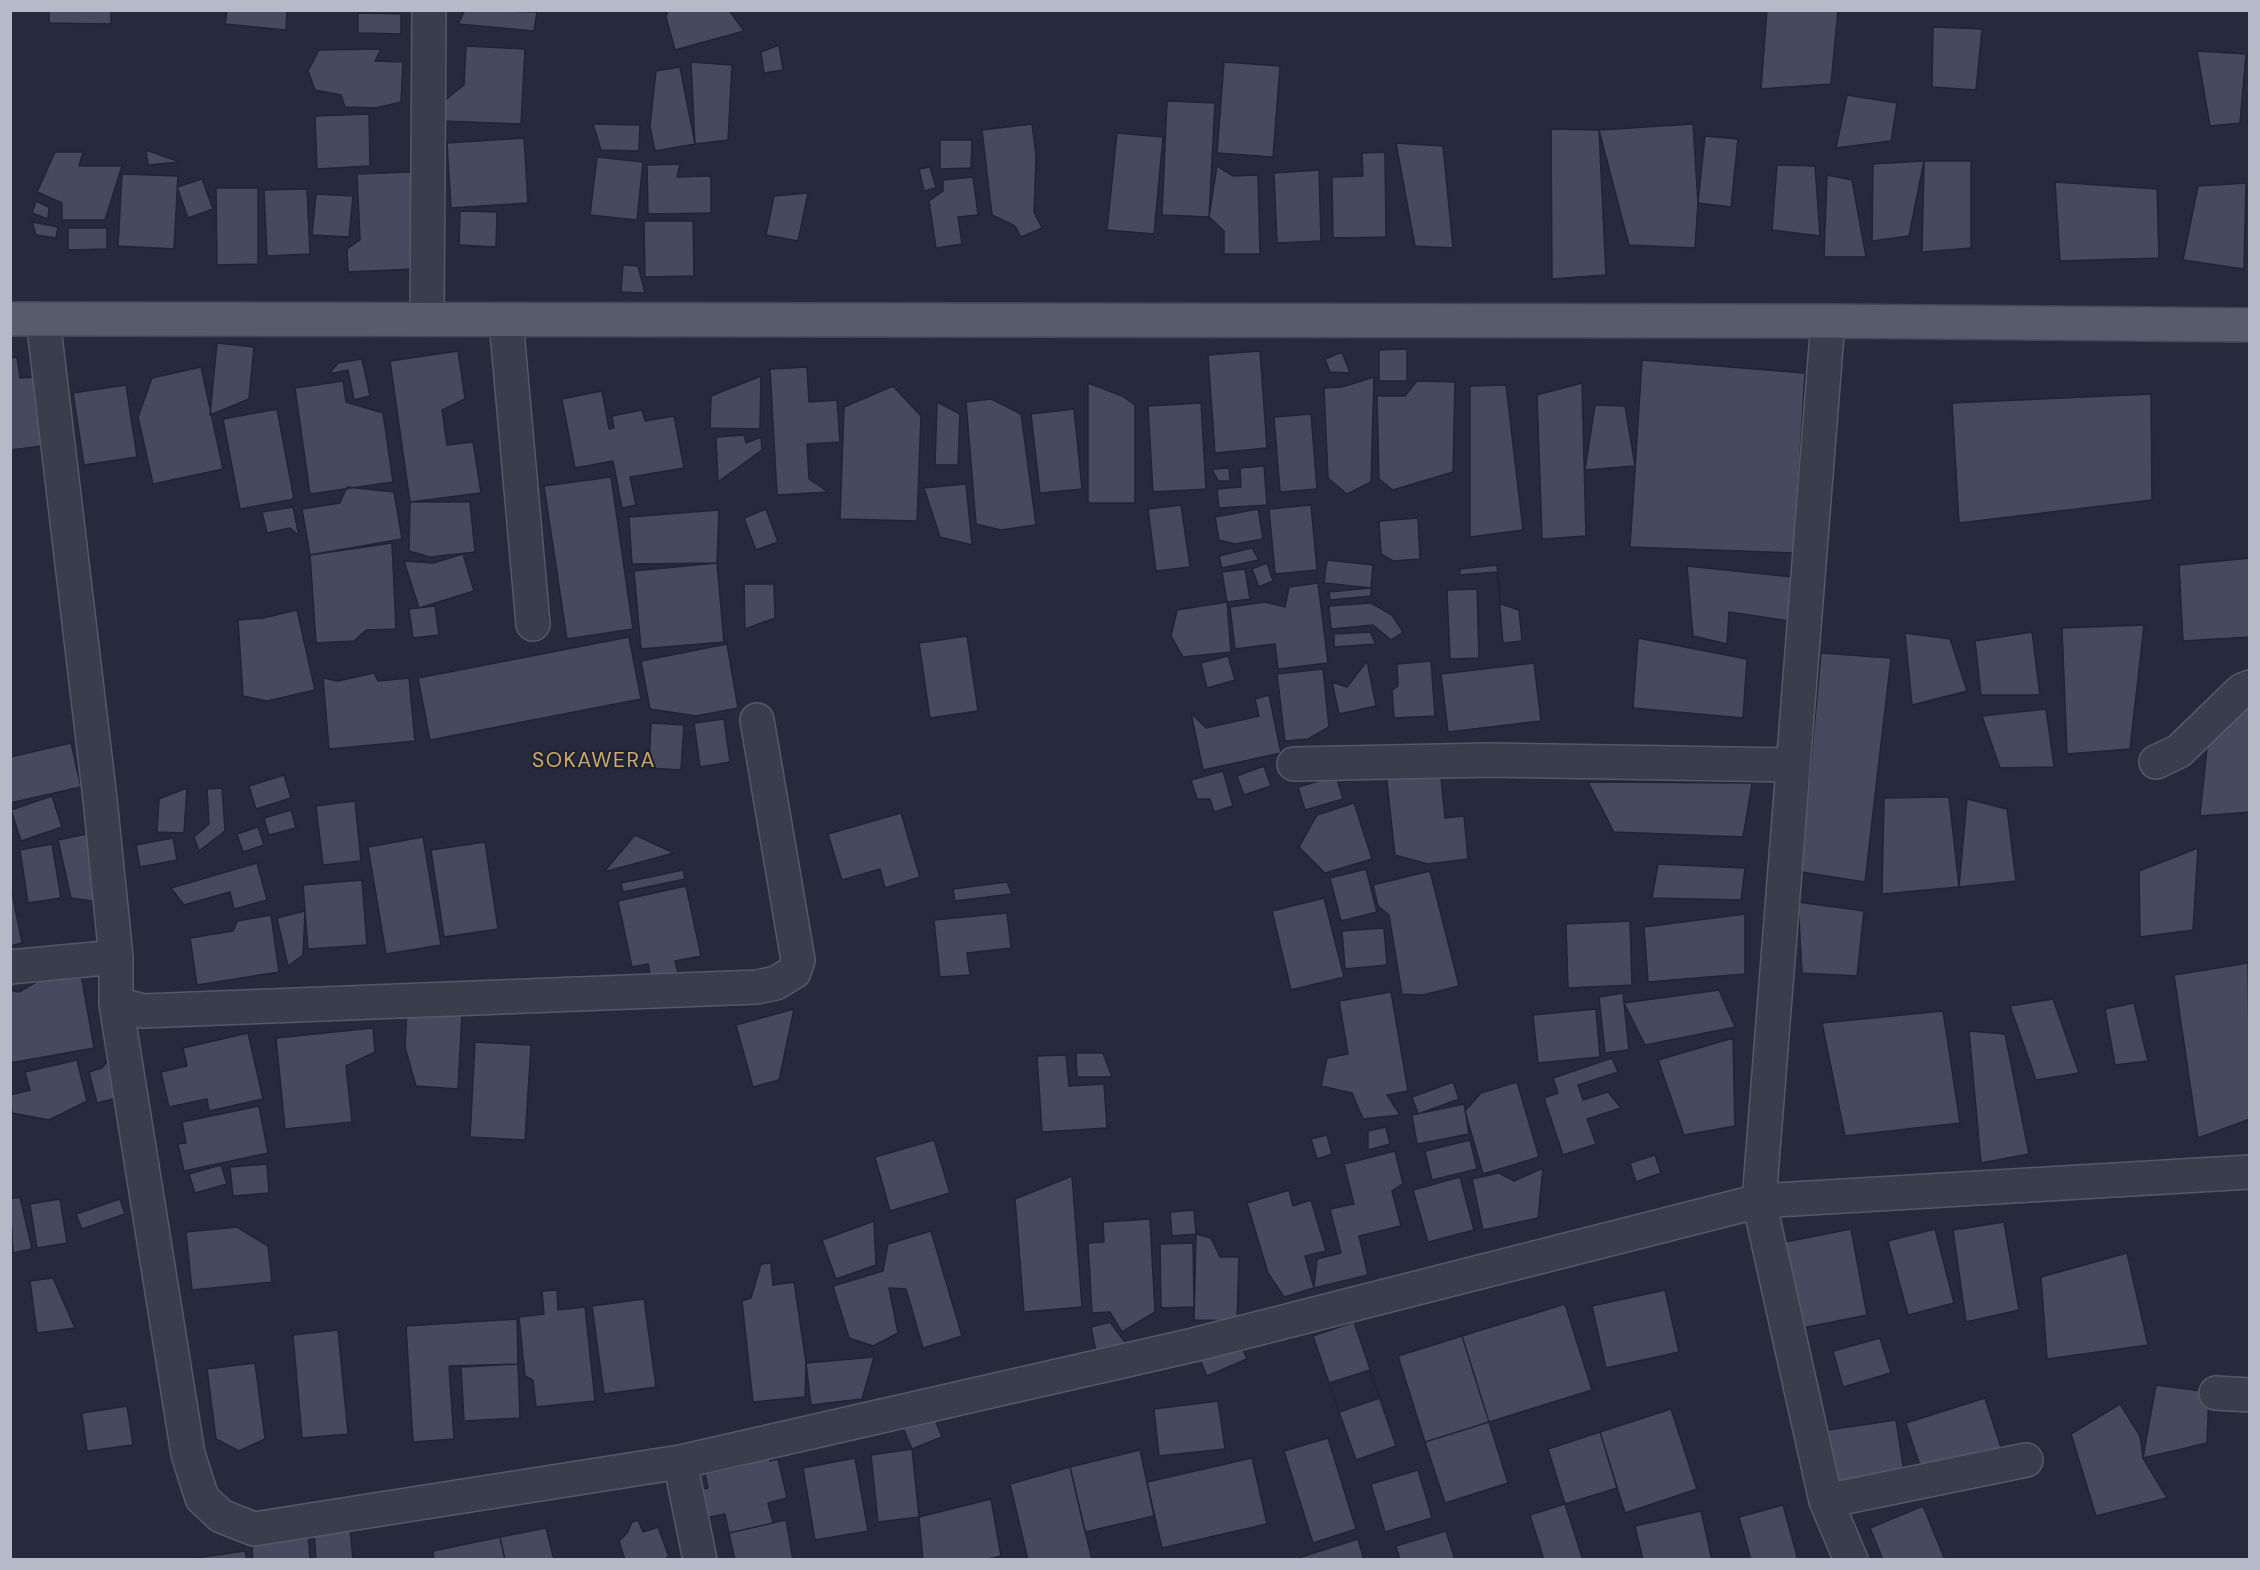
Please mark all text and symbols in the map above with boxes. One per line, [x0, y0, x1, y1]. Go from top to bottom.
district label: SOKAWERA [532, 748, 656, 774]

